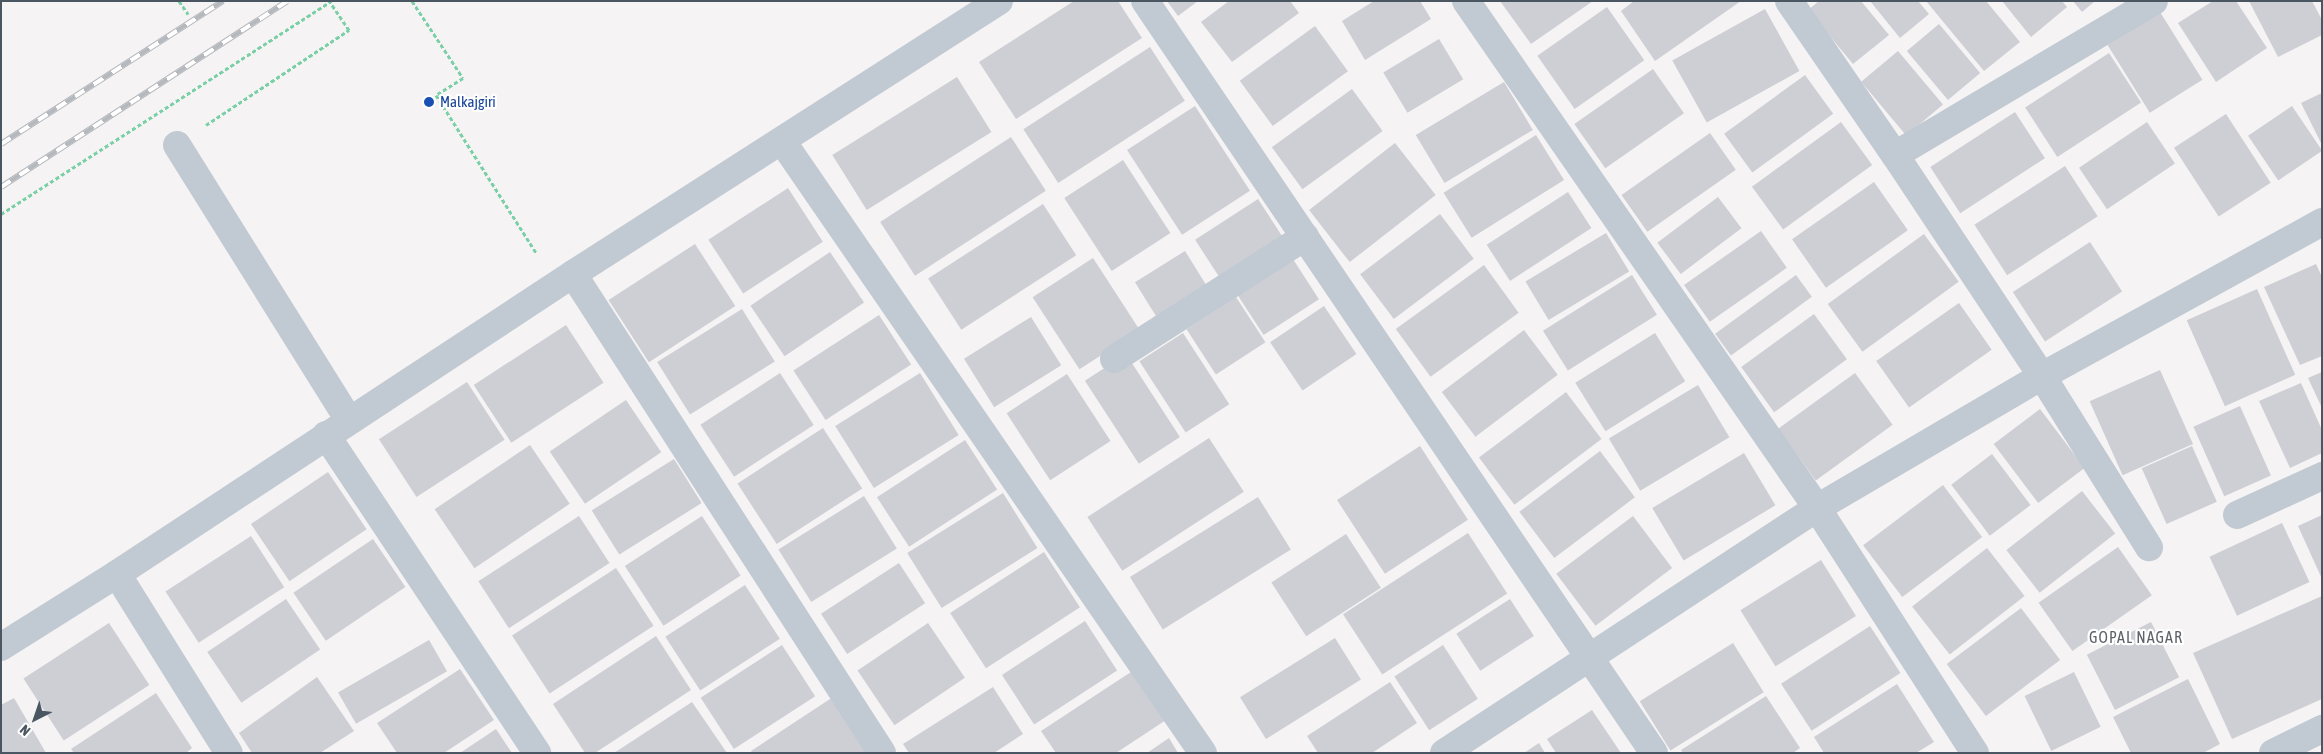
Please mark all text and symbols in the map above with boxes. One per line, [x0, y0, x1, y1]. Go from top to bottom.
place label: Malkajgiri [440, 93, 496, 111]
marker: Malkajgiri [422, 95, 436, 109]
district label: GOPAL NAGAR [2088, 627, 2184, 647]
north arrow [10, 694, 60, 744]
text: N [17, 722, 34, 739]

